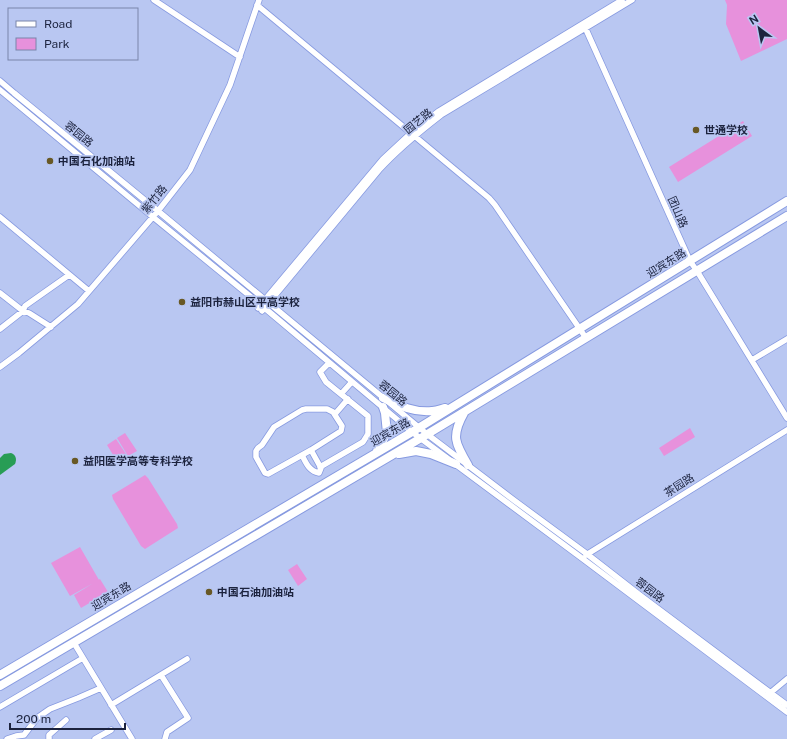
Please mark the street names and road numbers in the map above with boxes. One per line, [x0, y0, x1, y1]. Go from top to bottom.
street label: 园艺路 [401, 106, 435, 136]
street label: 蓉园路 [62, 119, 96, 149]
street label: 紫竹路 [139, 182, 169, 216]
street label: 团山路 [666, 194, 690, 230]
street label: 迎宾东路 [644, 246, 688, 280]
street label: 蓉园路 [376, 378, 410, 408]
street label: 迎宾东路 [368, 416, 412, 448]
street label: 茶园路 [662, 471, 696, 499]
street label: 蓉园路 [633, 575, 667, 605]
street label: 迎宾东路 [89, 580, 133, 612]

